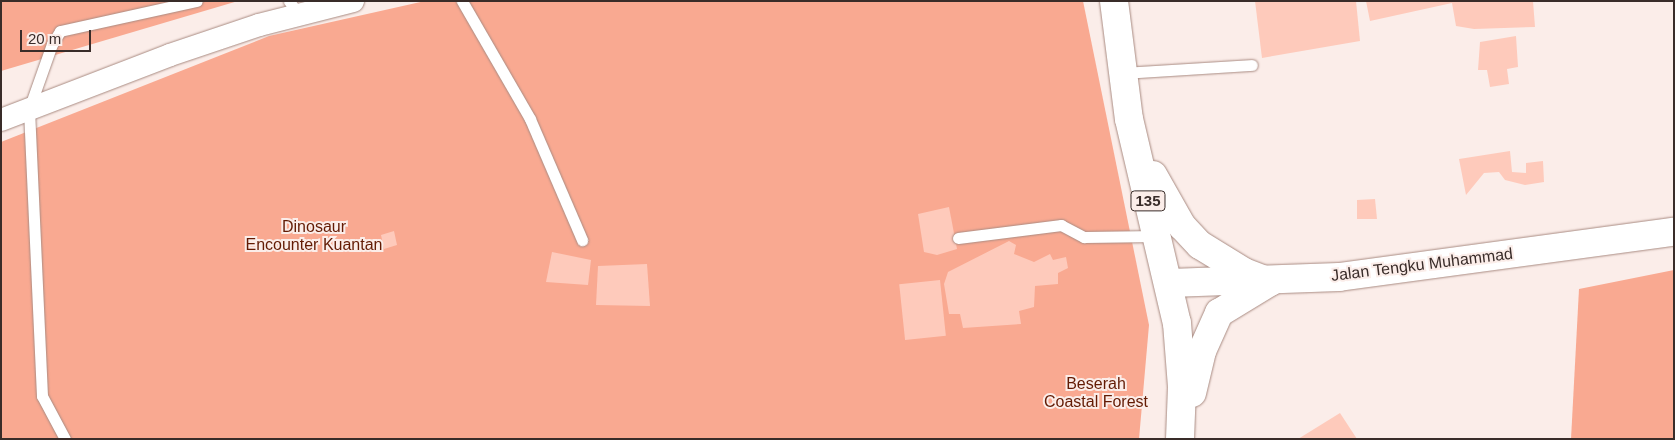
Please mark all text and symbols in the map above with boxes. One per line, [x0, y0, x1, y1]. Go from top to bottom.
scale bar [22, 20, 94, 52]
text: 20 m [28, 30, 61, 47]
road number: 135 [1129, 188, 1167, 214]
park label: Dinosaur Encounter Kuantan [246, 217, 382, 255]
street label: Jalan Tengku Muhammad [1330, 244, 1514, 286]
park label: Beserah Coastal Forest [1044, 374, 1148, 412]

